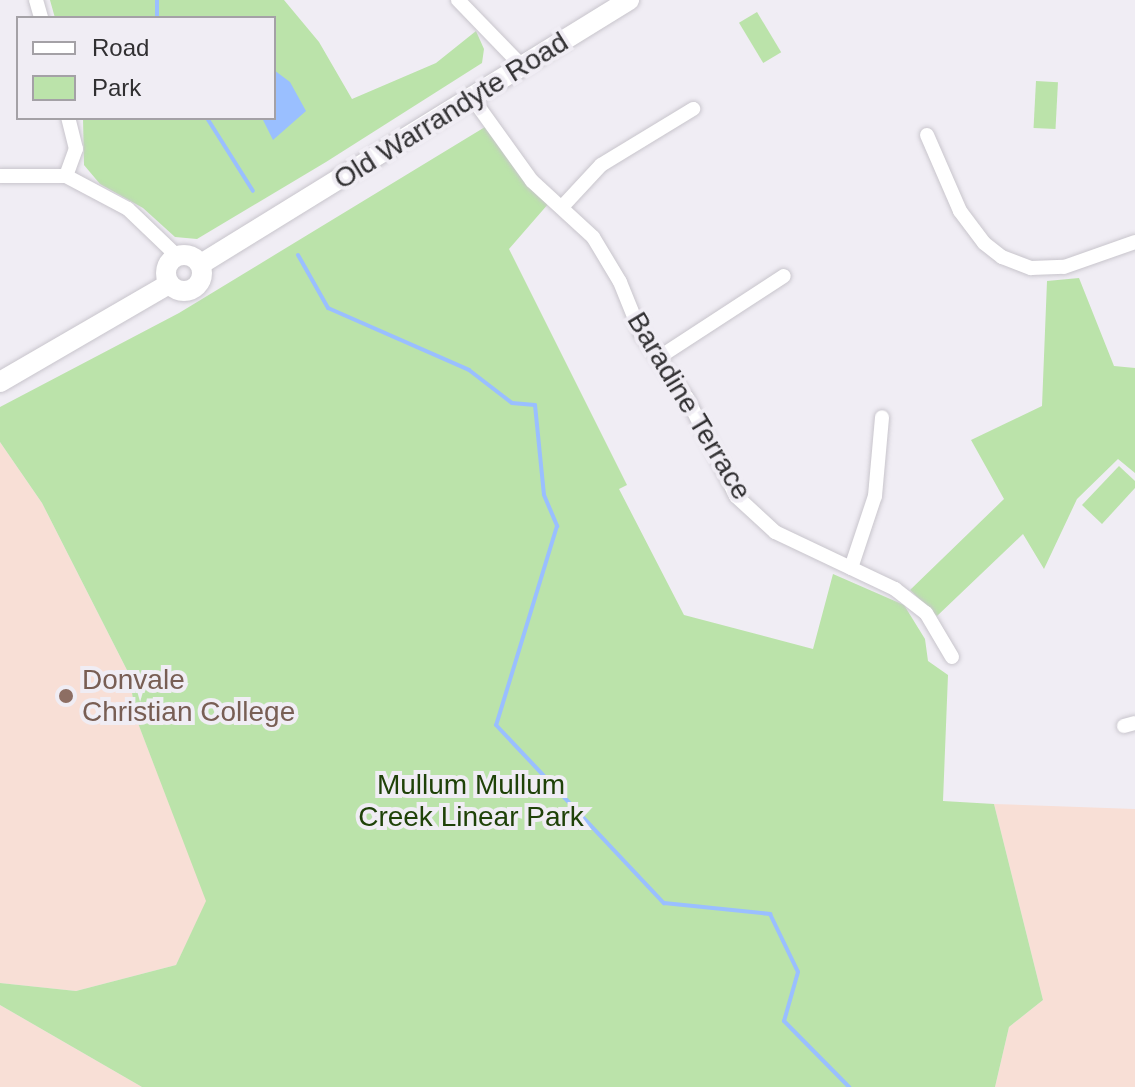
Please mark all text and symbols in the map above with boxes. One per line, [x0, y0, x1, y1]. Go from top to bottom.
legend [16, 16, 276, 120]
street label: Old Warrandyte Road [328, 25, 574, 197]
text: Road [92, 34, 149, 61]
text: Park [92, 74, 141, 101]
street label: Baradine Terrace [620, 306, 758, 506]
place label: Donvale Christian College [82, 663, 295, 729]
marker: Donvale Christian College [57, 687, 75, 705]
park label: Mullum Mullum Creek Linear Park [358, 768, 584, 834]

